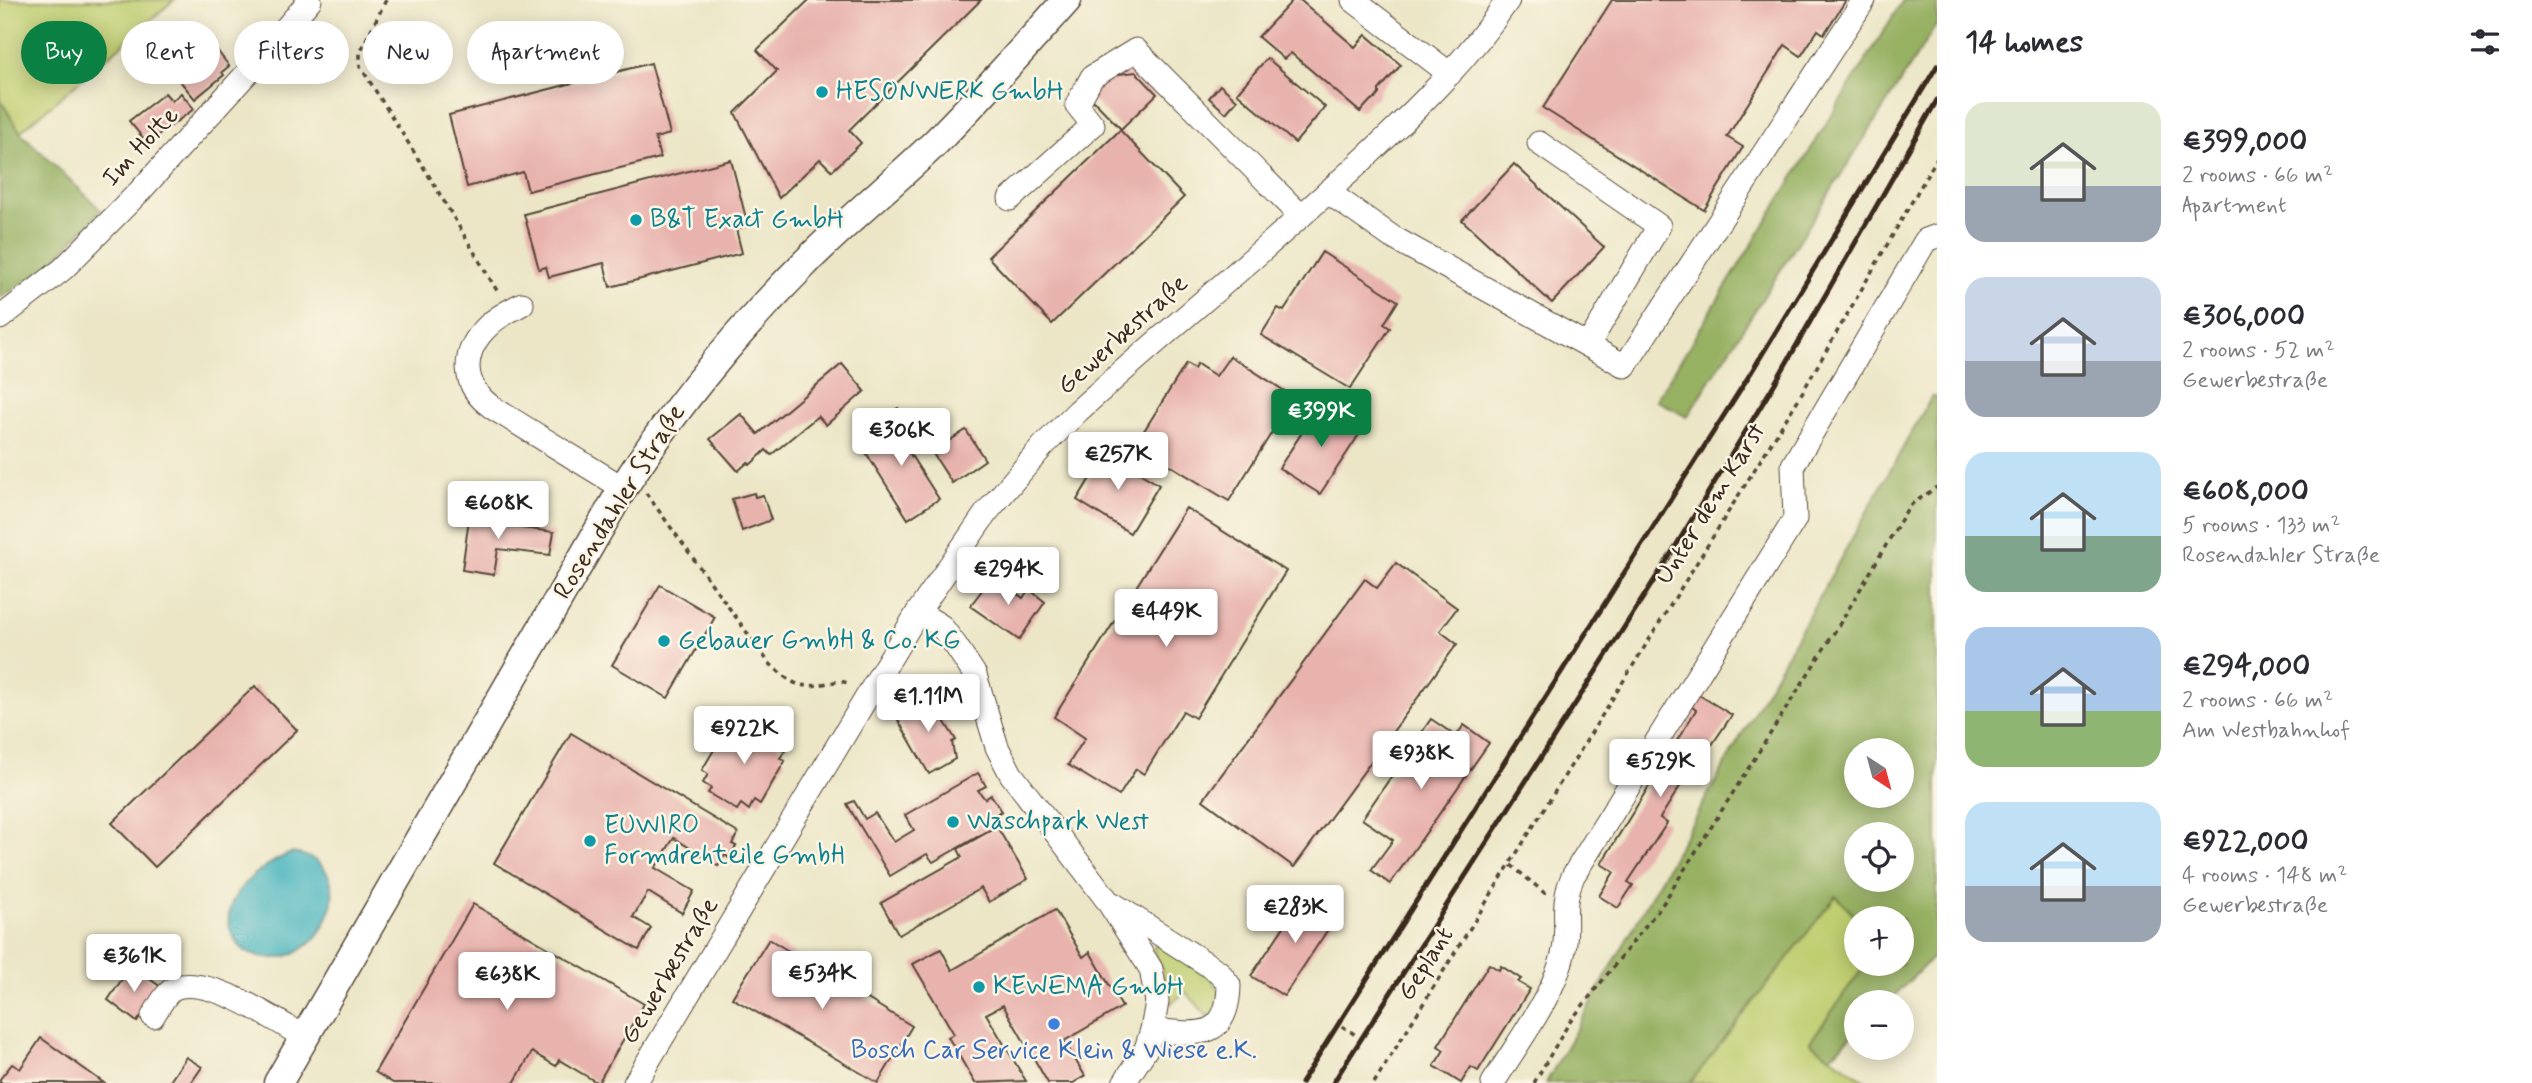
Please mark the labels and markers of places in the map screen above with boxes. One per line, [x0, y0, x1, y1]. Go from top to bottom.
place label: HESONWERK GmbH [836, 75, 1064, 109]
marker: HESONWERK GmbH [814, 84, 830, 100]
place label: B&T Exact GmbH [650, 203, 844, 237]
marker: B&T Exact GmbH [628, 212, 644, 228]
pin: €399K [1272, 390, 1370, 449]
pin: €306K [852, 408, 950, 468]
pin: €257K [1069, 433, 1167, 492]
pin: €608K [449, 482, 547, 541]
pin: €294K [959, 548, 1057, 607]
pin: €449K [1117, 590, 1215, 649]
place label: Gebauer GmbH & Co. KG [678, 624, 960, 658]
marker: Gebauer GmbH & Co. KG [656, 633, 672, 649]
pin: €1.11M [871, 674, 985, 734]
pin: €922K [695, 706, 793, 766]
pin: €938K [1372, 732, 1470, 791]
pin: €529K [1611, 740, 1709, 799]
place label: Waschpark West [967, 805, 1149, 839]
place label: EUWIRO Formdrehteile GmbH [604, 809, 845, 873]
marker: Waschpark West [945, 814, 961, 830]
marker: EUWIRO Formdrehteile GmbH [582, 833, 598, 849]
pin: €283K [1246, 886, 1344, 945]
pin: €361K [85, 934, 183, 994]
pin: €534K [773, 951, 871, 1011]
pin: €638K [458, 953, 556, 1012]
place label: KEWEMA GmbH [993, 970, 1184, 1004]
marker: KEWEMA GmbH [971, 979, 987, 995]
marker: Bosch Car Service Klein & Wiese e.K. [1046, 1016, 1062, 1032]
place label: Bosch Car Service Klein & Wiese e.K. [851, 1034, 1257, 1068]

